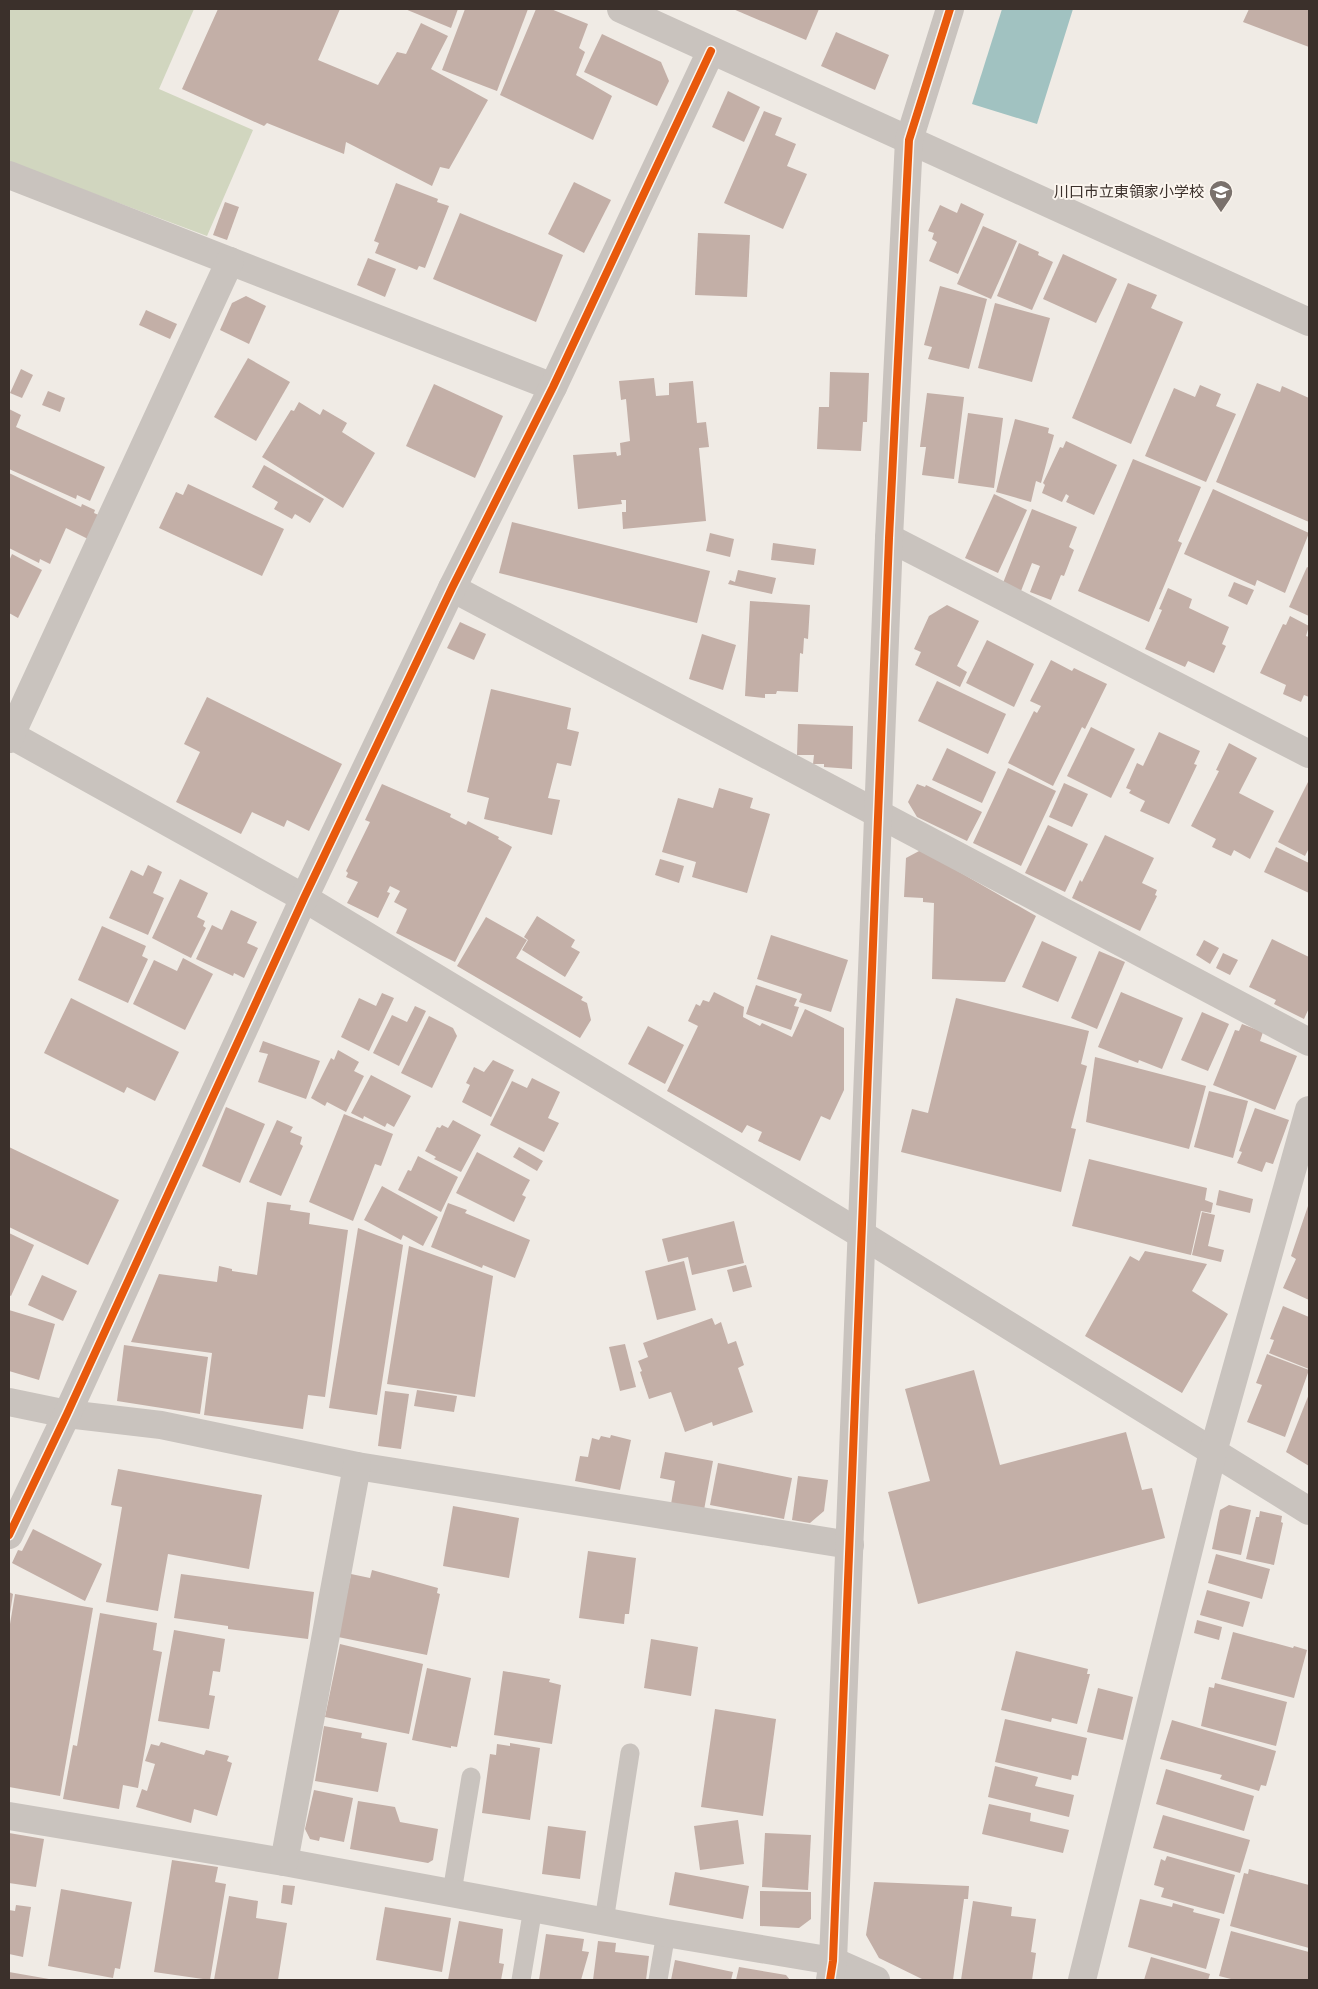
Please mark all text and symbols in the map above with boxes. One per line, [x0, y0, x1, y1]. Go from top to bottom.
school or university icon: 川口市立東領家小学校 [1208, 179, 1234, 213]
place label: 川口市立東領家小学校 [1054, 181, 1204, 201]

